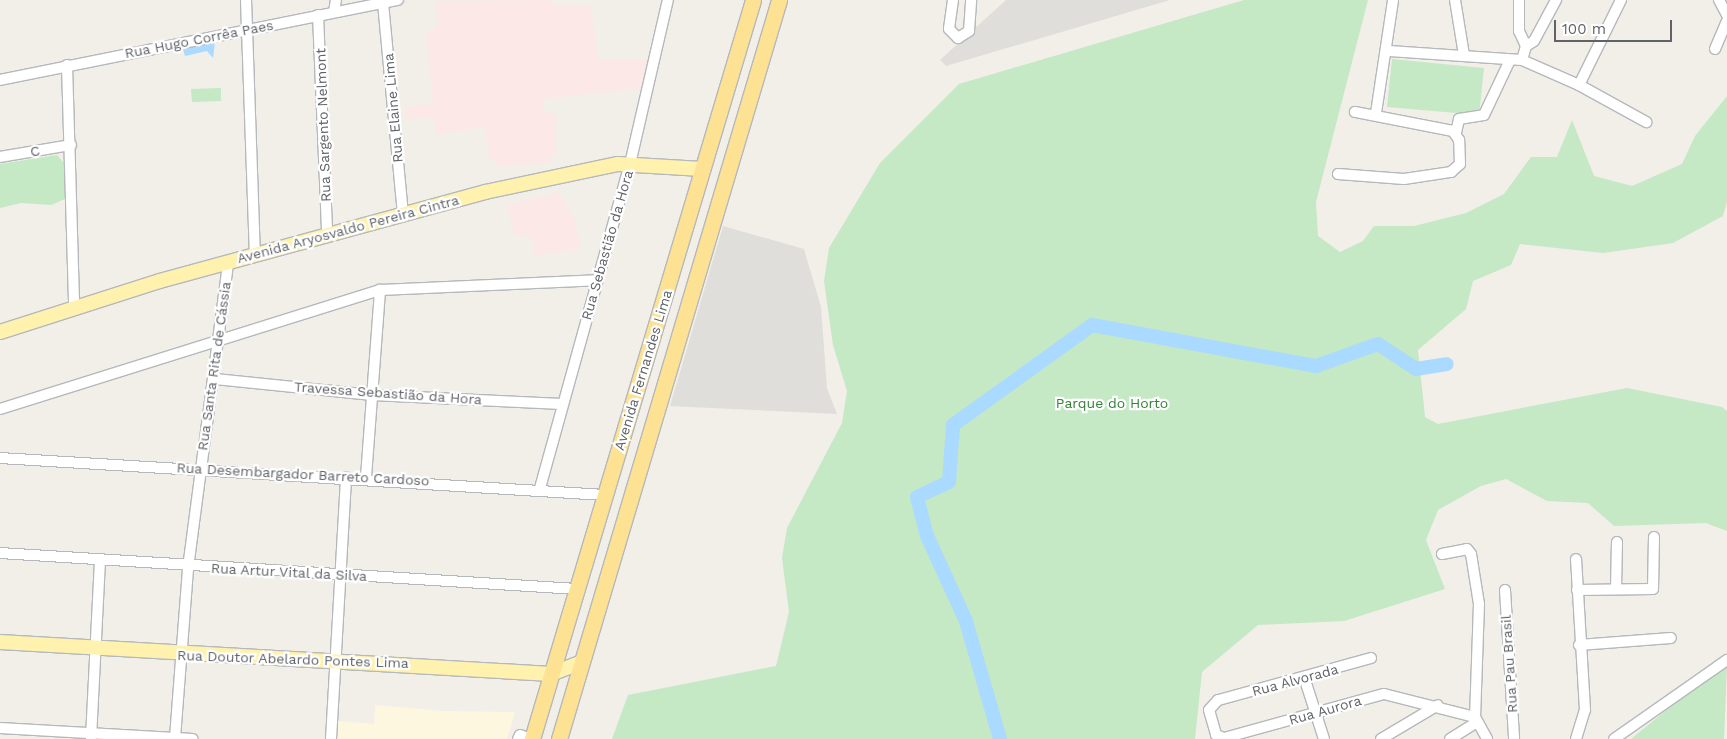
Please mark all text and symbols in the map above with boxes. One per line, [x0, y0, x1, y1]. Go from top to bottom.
scale bar [1557, 10, 1674, 42]
street label: Rua Hugo Corrêa Paes [123, 16, 275, 62]
text: 100 m [1562, 20, 1606, 38]
street label: Rua Sargento Nelmont [312, 48, 334, 202]
street label: Rua Elaine Lima [380, 52, 406, 164]
street label: C [29, 142, 41, 160]
street label: Rua Sebastião da Hora [577, 168, 637, 322]
street label: Avenida Aryosvaldo Pereira Cintra [235, 191, 461, 267]
street label: Rua Santa Rita de Cássia [194, 280, 234, 452]
street label: Avenida Fernandes Lima [611, 288, 675, 452]
street label: Travessa Sebastião da Hora [293, 378, 483, 408]
park label: Parque do Horto [1056, 395, 1168, 411]
street label: Rua Desembargador Barreto Cardoso [176, 459, 430, 489]
street label: Rua Artur Vital da Silva [209, 559, 369, 585]
street label: Rua Pau Brasil [1497, 614, 1521, 714]
street label: Rua Doutor Abelardo Pontes Lima [176, 647, 410, 671]
street label: Rua Alvorada [1250, 660, 1340, 700]
street label: Rua Aurora [1286, 692, 1364, 728]

